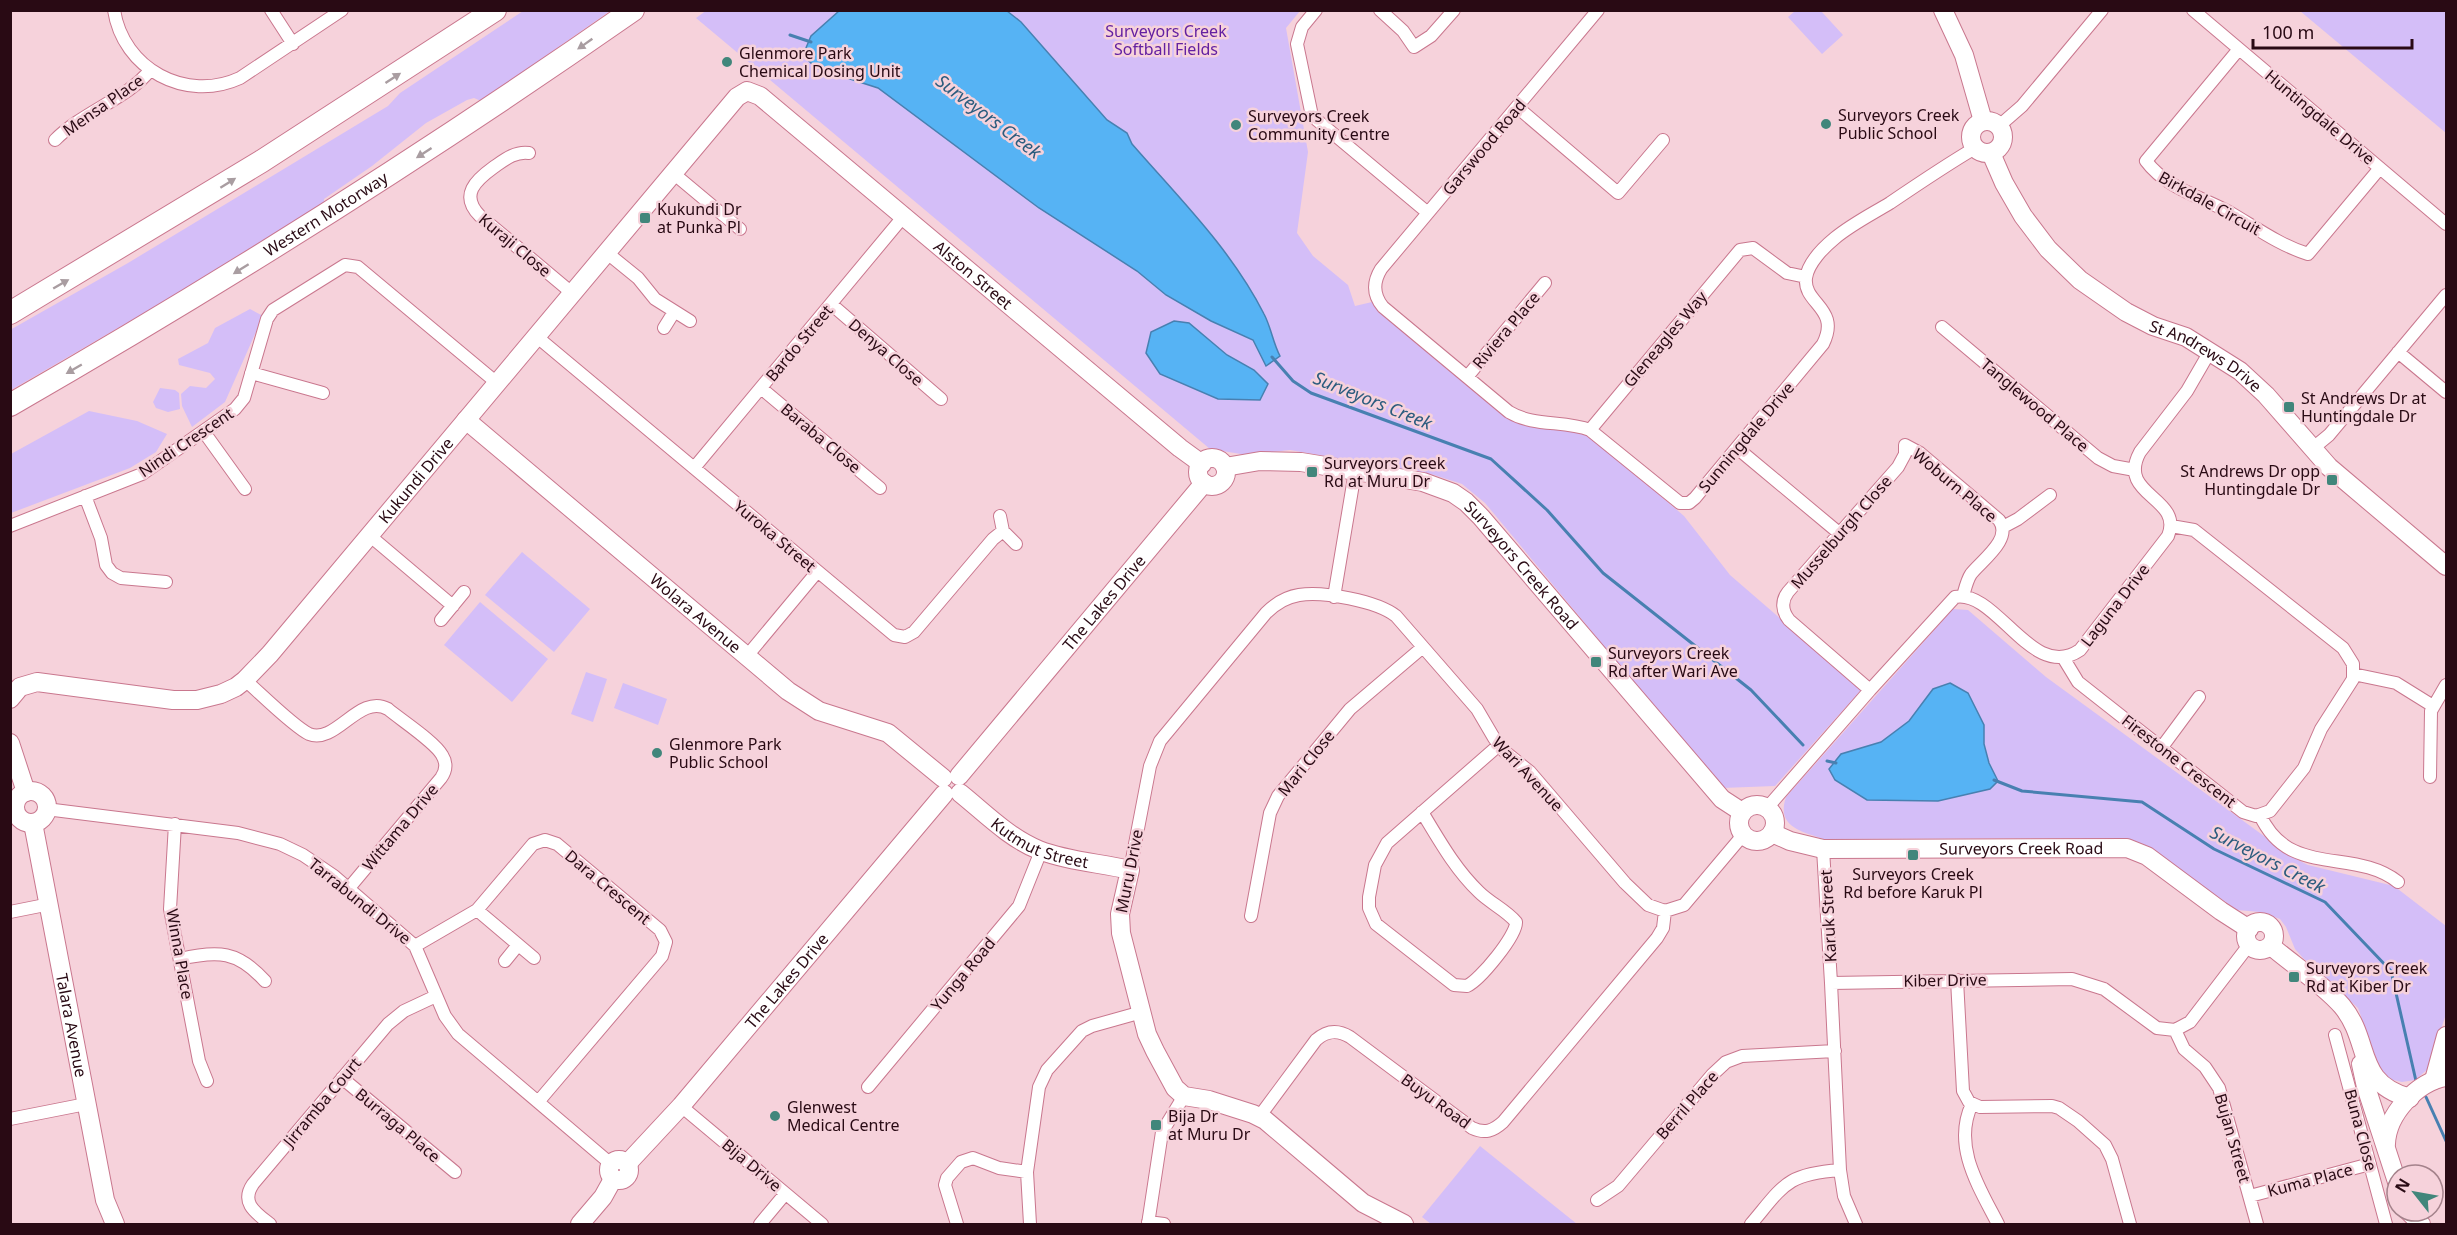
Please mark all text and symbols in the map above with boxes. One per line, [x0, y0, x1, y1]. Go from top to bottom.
scale bar [2253, 12, 2412, 50]
park label: Surveyors Creek Softball Fields [1105, 20, 1227, 60]
text: 100 m [2262, 20, 2314, 44]
one-way arrow [578, 38, 594, 50]
place label: Glenmore Park Chemical Dosing Unit [739, 42, 901, 82]
marker: Glenmore Park Chemical Dosing Unit [720, 55, 734, 69]
street label: Huntingdale Drive [2260, 65, 2380, 169]
water label: Surveyors Creek [931, 68, 1047, 164]
street label: Mensa Place [58, 69, 148, 141]
one-way arrow [384, 72, 400, 84]
street label: Garswood Road [1437, 94, 1531, 200]
place label: Surveyors Creek Public School [1838, 104, 1960, 144]
place label: Surveyors Creek Community Centre [1248, 105, 1390, 145]
marker: Surveyors Creek Public School [1819, 117, 1833, 131]
marker: Surveyors Creek Community Centre [1229, 118, 1243, 132]
one-way arrow [416, 147, 432, 159]
street label: Western Motorway [260, 166, 393, 262]
street label: Birkdale Circuit [2155, 166, 2265, 240]
one-way arrow [220, 177, 236, 188]
place label: Kukundi Dr at Punka Pl [657, 198, 742, 238]
street label: Kuraji Close [474, 208, 556, 282]
marker: Kukundi Dr at Punka Pl [638, 211, 652, 225]
street label: Alston Street [929, 235, 1017, 314]
one-way arrow [233, 263, 249, 274]
one-way arrow [53, 278, 69, 289]
street label: Gleneagles Way [1618, 286, 1712, 392]
street label: Riviera Place [1467, 287, 1545, 373]
street label: Bardo Street [760, 300, 838, 386]
street label: Denya Close [844, 313, 928, 391]
street label: St Andrews Drive [2147, 315, 2267, 397]
street label: Tanglewood Place [1976, 353, 2094, 457]
one-way arrow [66, 363, 82, 374]
water label: Surveyors Creek [1310, 365, 1437, 435]
street label: Sunningdale Drive [1693, 377, 1799, 497]
place label: St Andrews Dr at Huntingdale Dr [2301, 387, 2426, 427]
street label: Baraba Close [776, 398, 866, 478]
marker: St Andrews Dr at Huntingdale Dr [2282, 400, 2296, 414]
street label: Nindi Crescent [134, 402, 238, 482]
street label: Kukundi Drive [373, 433, 458, 528]
street label: Woburn Place [1908, 443, 2002, 527]
place label: Surveyors Creek Rd at Muru Dr [1324, 452, 1446, 492]
place label: St Andrews Dr opp Huntingdale Dr [2180, 460, 2320, 500]
marker: Surveyors Creek Rd at Muru Dr [1305, 465, 1319, 479]
street label: Musselburgh Close [1786, 471, 1896, 593]
marker: St Andrews Dr opp Huntingdale Dr [2325, 473, 2339, 487]
street label: Yuroka Street [729, 495, 821, 577]
street label: Surveyors Creek Road [1460, 496, 1584, 634]
street label: The Lakes Drive [1058, 550, 1150, 655]
street label: Laguna Drive [2076, 559, 2154, 651]
street label: Wolara Avenue [645, 568, 746, 658]
place label: Surveyors Creek Rd after Wari Ave [1608, 642, 1738, 682]
marker: Surveyors Creek Rd after Wari Ave [1589, 655, 1603, 669]
street label: Firestone Crescent [2117, 709, 2241, 813]
street label: Mari Close [1273, 725, 1339, 801]
street label: Wari Avenue [1488, 732, 1568, 816]
place label: Glenmore Park Public School [669, 733, 782, 773]
marker: Glenmore Park Public School [650, 746, 664, 760]
street label: Wittama Drive [357, 779, 443, 875]
street label: Kutmut Street [986, 812, 1090, 873]
water label: Surveyors Creek [2206, 820, 2331, 899]
street label: Muru Drive [1110, 827, 1148, 915]
street label: Surveyors Creek Road [1939, 837, 2103, 860]
street label: Dara Crescent [561, 845, 656, 929]
marker: Surveyors Creek Rd before Karuk Pl [1906, 848, 1920, 862]
street label: Tarrabundi Drive [304, 853, 416, 949]
place label: Surveyors Creek Rd before Karuk Pl [1843, 863, 1983, 903]
street label: Karuk Street [1815, 869, 1841, 963]
street label: Winna Place [161, 907, 199, 1001]
street label: The Lakes Drive [740, 928, 833, 1033]
street label: Yunga Road [926, 933, 1000, 1015]
place label: Surveyors Creek Rd at Kiber Dr [2306, 957, 2428, 997]
street label: Kiber Drive [1903, 968, 1987, 992]
marker: Surveyors Creek Rd at Kiber Dr [2287, 970, 2301, 984]
street label: Talara Avenue [51, 972, 92, 1079]
street label: Jirramba Court [277, 1052, 366, 1153]
street label: Berril Place [1651, 1066, 1723, 1144]
street label: Buyu Road [1397, 1068, 1475, 1134]
street label: Burraga Place [351, 1083, 445, 1167]
street label: Buna Close [2340, 1087, 2382, 1173]
street label: Bujan Street [2210, 1091, 2256, 1186]
place label: Glenwest Medical Centre [787, 1096, 900, 1136]
place label: Bija Dr at Muru Dr [1168, 1105, 1251, 1145]
marker: Glenwest Medical Centre [768, 1109, 782, 1123]
marker: Bija Dr at Muru Dr [1149, 1118, 1163, 1132]
street label: Bija Drive [718, 1134, 786, 1196]
street label: Kuma Place [2265, 1158, 2355, 1202]
north arrow [2385, 1163, 2445, 1223]
text: N [2389, 1174, 2415, 1197]

